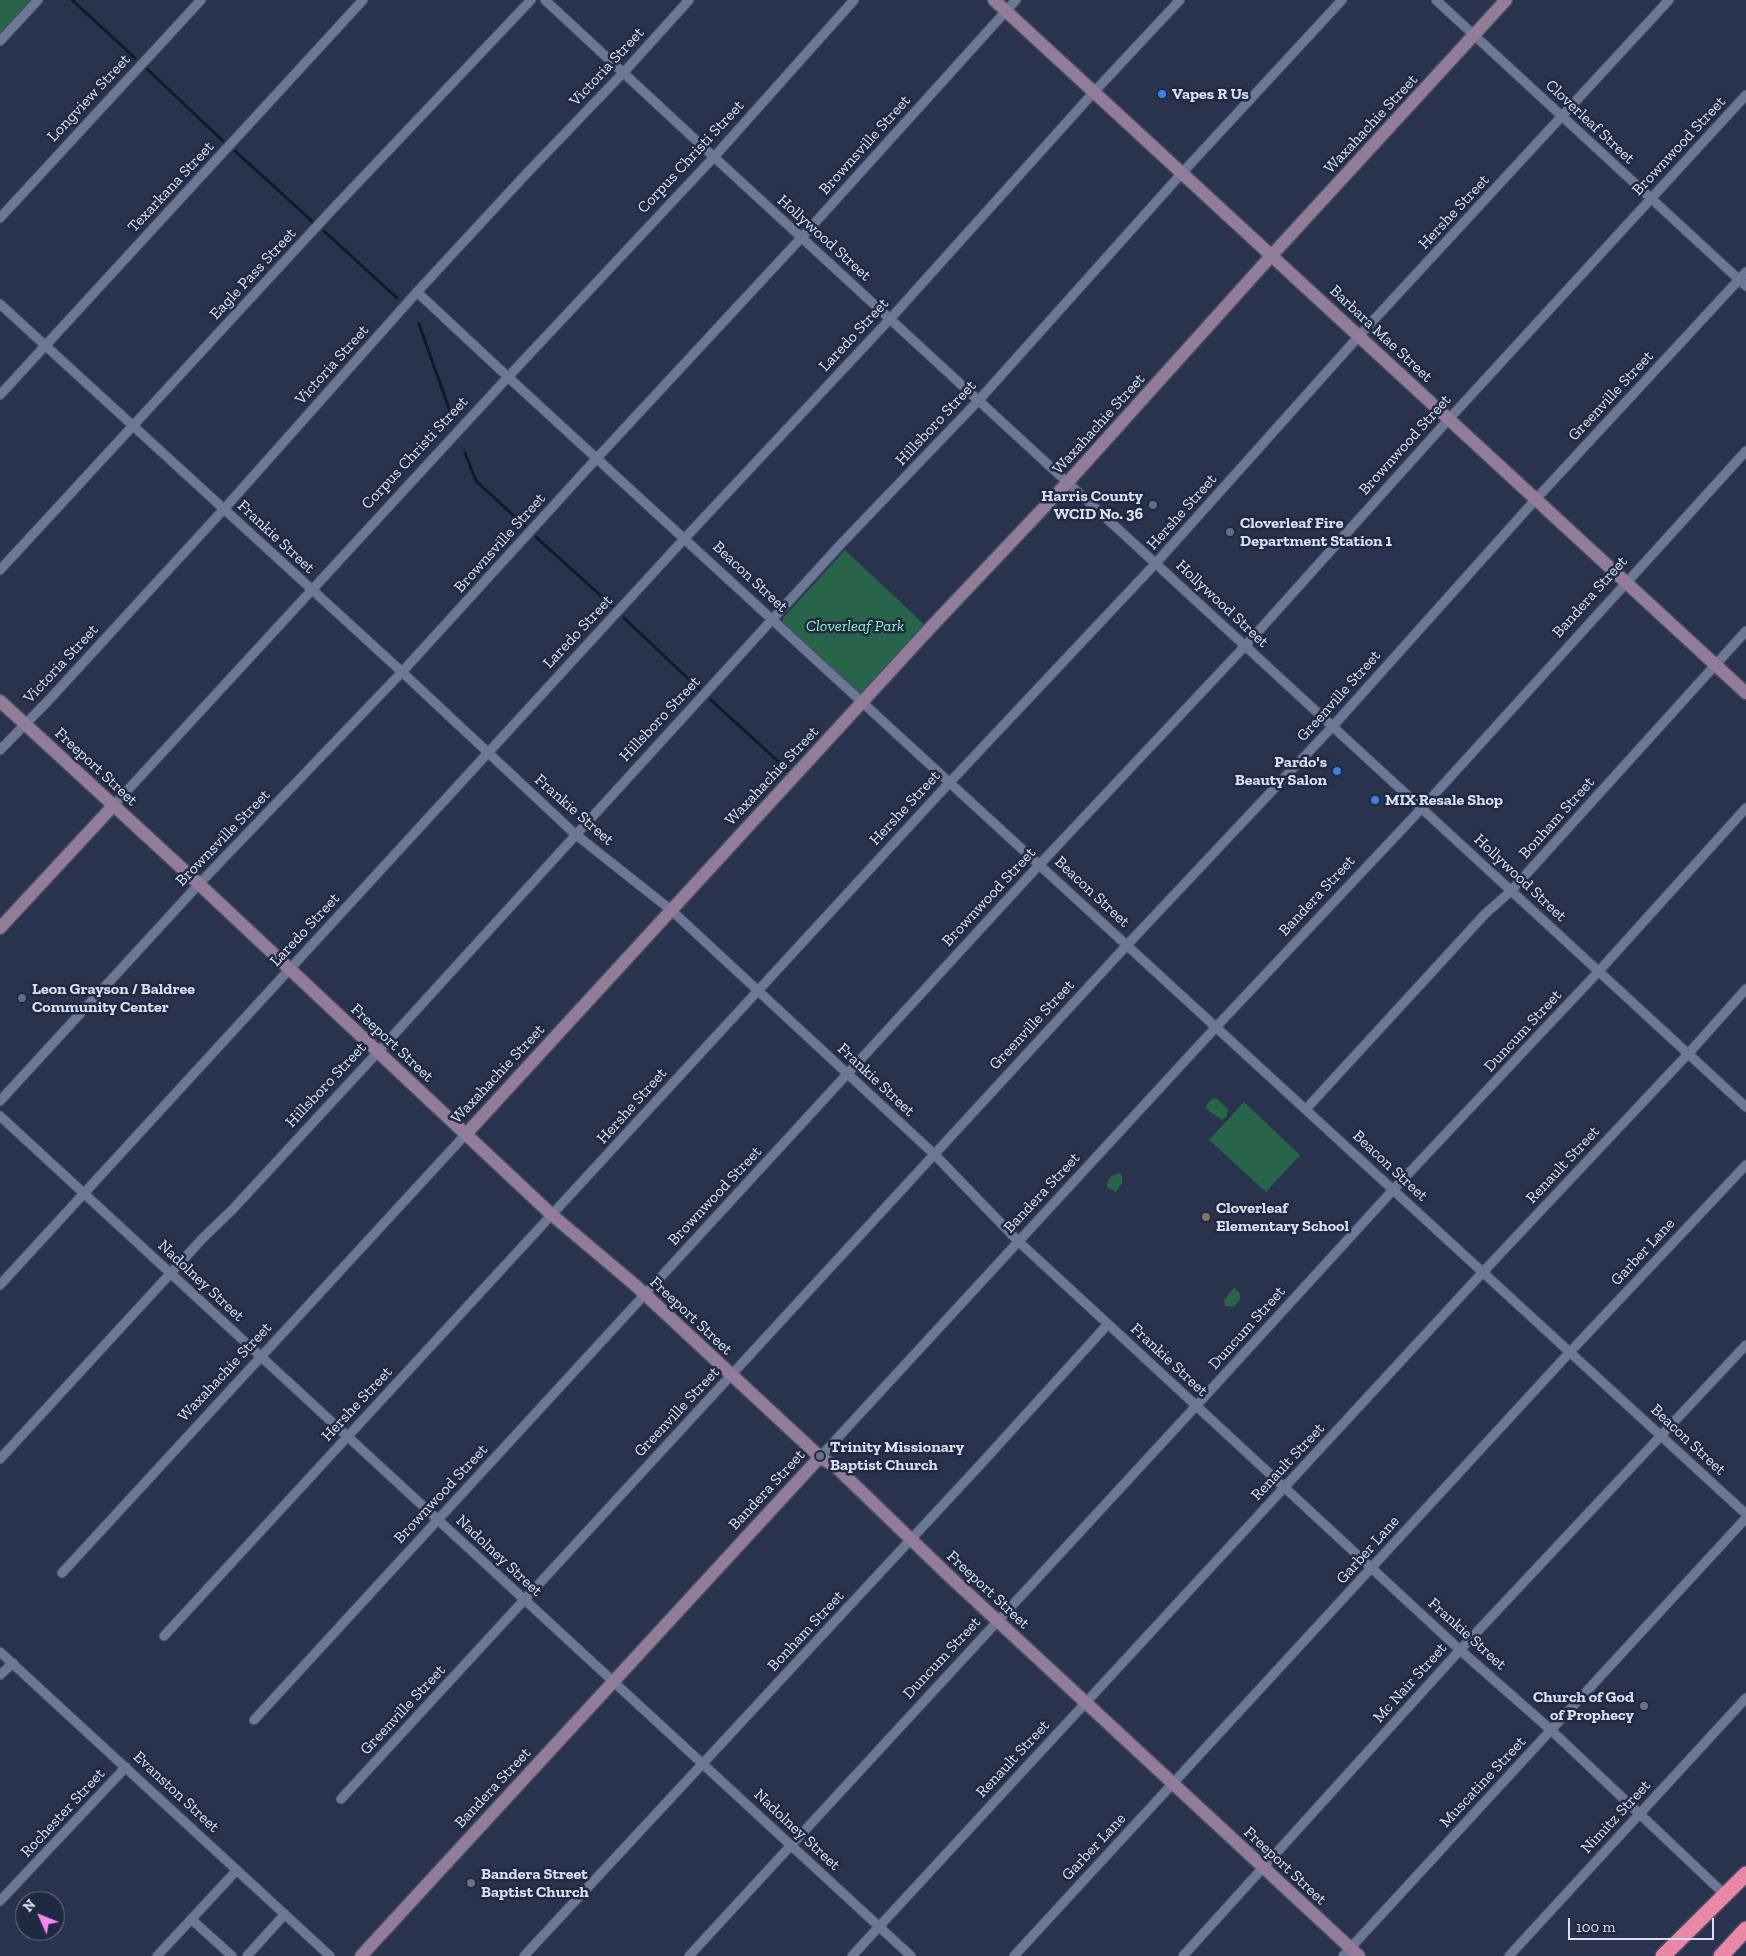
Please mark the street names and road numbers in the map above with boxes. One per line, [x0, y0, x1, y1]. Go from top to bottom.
street label: Victoria Street [566, 24, 648, 110]
street label: Longview Street [43, 50, 135, 146]
street label: Waxahachie Street [1320, 70, 1422, 178]
street label: Cloverleaf Street [1541, 76, 1639, 168]
street label: Brownsville Street [815, 91, 915, 199]
street label: Brownwood Street [1628, 92, 1730, 200]
street label: Corpus Christi Street [634, 97, 748, 217]
street label: Texarkana Street [124, 137, 218, 237]
street label: Hershe Street [1415, 171, 1493, 253]
street label: Hollywood Street [773, 191, 875, 285]
street label: Eagle Pass Street [206, 224, 300, 324]
street label: Barbara Mae Street [1326, 281, 1436, 387]
street label: Laredo Street [815, 294, 893, 376]
street label: Victoria Street [291, 321, 373, 409]
street label: Greenville Street [1564, 347, 1658, 445]
street label: Waxahachie Street [1049, 370, 1149, 478]
street label: Hillsboro Street [892, 376, 980, 470]
street label: Brownwood Street [1355, 391, 1455, 499]
street label: Corpus Christi Street [358, 393, 472, 513]
street label: Hershe Street [1143, 470, 1221, 554]
street label: Brownsville Street [450, 489, 550, 597]
street label: Frankie Street [233, 496, 319, 578]
street label: Beacon Street [709, 537, 791, 617]
street label: Bandera Street [1548, 552, 1632, 642]
street label: Hollywood Street [1172, 556, 1272, 652]
street label: Laredo Street [539, 591, 617, 673]
street label: Victoria Street [20, 621, 102, 707]
street label: Greenville Street [1293, 646, 1385, 746]
street label: Hillsboro Street [616, 672, 704, 766]
street label: Waxahachie Street [721, 722, 823, 830]
street label: Freeport Street [51, 724, 141, 810]
street label: Hershe Street [866, 767, 944, 849]
street label: Frankie Street [530, 770, 618, 850]
street label: Bonham Street [1515, 773, 1599, 863]
street label: Brownsville Street [172, 786, 274, 890]
street label: Hollywood Street [1470, 830, 1570, 926]
street label: Brownwood Street [938, 843, 1040, 951]
street label: Beacon Street [1051, 852, 1133, 932]
street label: Bandera Street [1275, 852, 1359, 940]
street label: Laredo Street [266, 889, 344, 971]
street label: Greenville Street [985, 976, 1079, 1074]
street label: Duncum Street [1480, 986, 1566, 1076]
street label: Freeport Street [347, 1000, 437, 1086]
street label: Waxahachie Street [447, 1020, 549, 1128]
street label: Hillsboro Street [282, 1038, 370, 1132]
street label: Frankie Street [833, 1039, 919, 1121]
street label: Hershe Street [593, 1064, 671, 1148]
street label: Renault Street [1522, 1122, 1604, 1208]
street label: Beacon Street [1349, 1126, 1431, 1206]
street label: Brownwood Street [664, 1142, 766, 1250]
street label: Bandera Street [1000, 1149, 1084, 1237]
street label: Garber Lane [1607, 1214, 1679, 1290]
street label: Nadolney Street [154, 1236, 248, 1326]
street label: Freeport Street [646, 1273, 736, 1359]
street label: Duncum Street [1205, 1282, 1289, 1374]
street label: Waxahachie Street [174, 1318, 276, 1426]
street label: Frankie Street [1126, 1319, 1212, 1401]
street label: Hershe Street [318, 1363, 396, 1445]
street label: Greenville Street [630, 1363, 724, 1461]
street label: Beacon Street [1647, 1400, 1729, 1480]
street label: Renault Street [1247, 1419, 1329, 1505]
street label: Brownwood Street [390, 1440, 492, 1548]
street label: Bandera Street [725, 1446, 809, 1534]
street label: Nadolney Street [452, 1511, 546, 1601]
street label: Garber Lane [1332, 1512, 1404, 1588]
street label: Freeport Street [943, 1547, 1033, 1633]
street label: Bonham Street [764, 1587, 848, 1675]
street label: Frankie Street [1424, 1594, 1510, 1674]
street label: Duncum Street [899, 1613, 985, 1703]
street label: Mc Nair Street [1369, 1639, 1451, 1727]
street label: Greenville Street [356, 1661, 450, 1759]
street label: Renault Street [972, 1716, 1054, 1802]
street label: Muscatine Street [1436, 1732, 1530, 1832]
street label: Bandera Street [451, 1744, 535, 1832]
street label: Evanston Street [129, 1747, 223, 1837]
street label: Rochester Street [17, 1764, 109, 1862]
street label: Nimitz Street [1577, 1776, 1655, 1858]
street label: Nadolney Street [750, 1785, 844, 1875]
street label: Garber Lane [1058, 1809, 1130, 1885]
street label: Freeport Street [1240, 1823, 1330, 1909]

